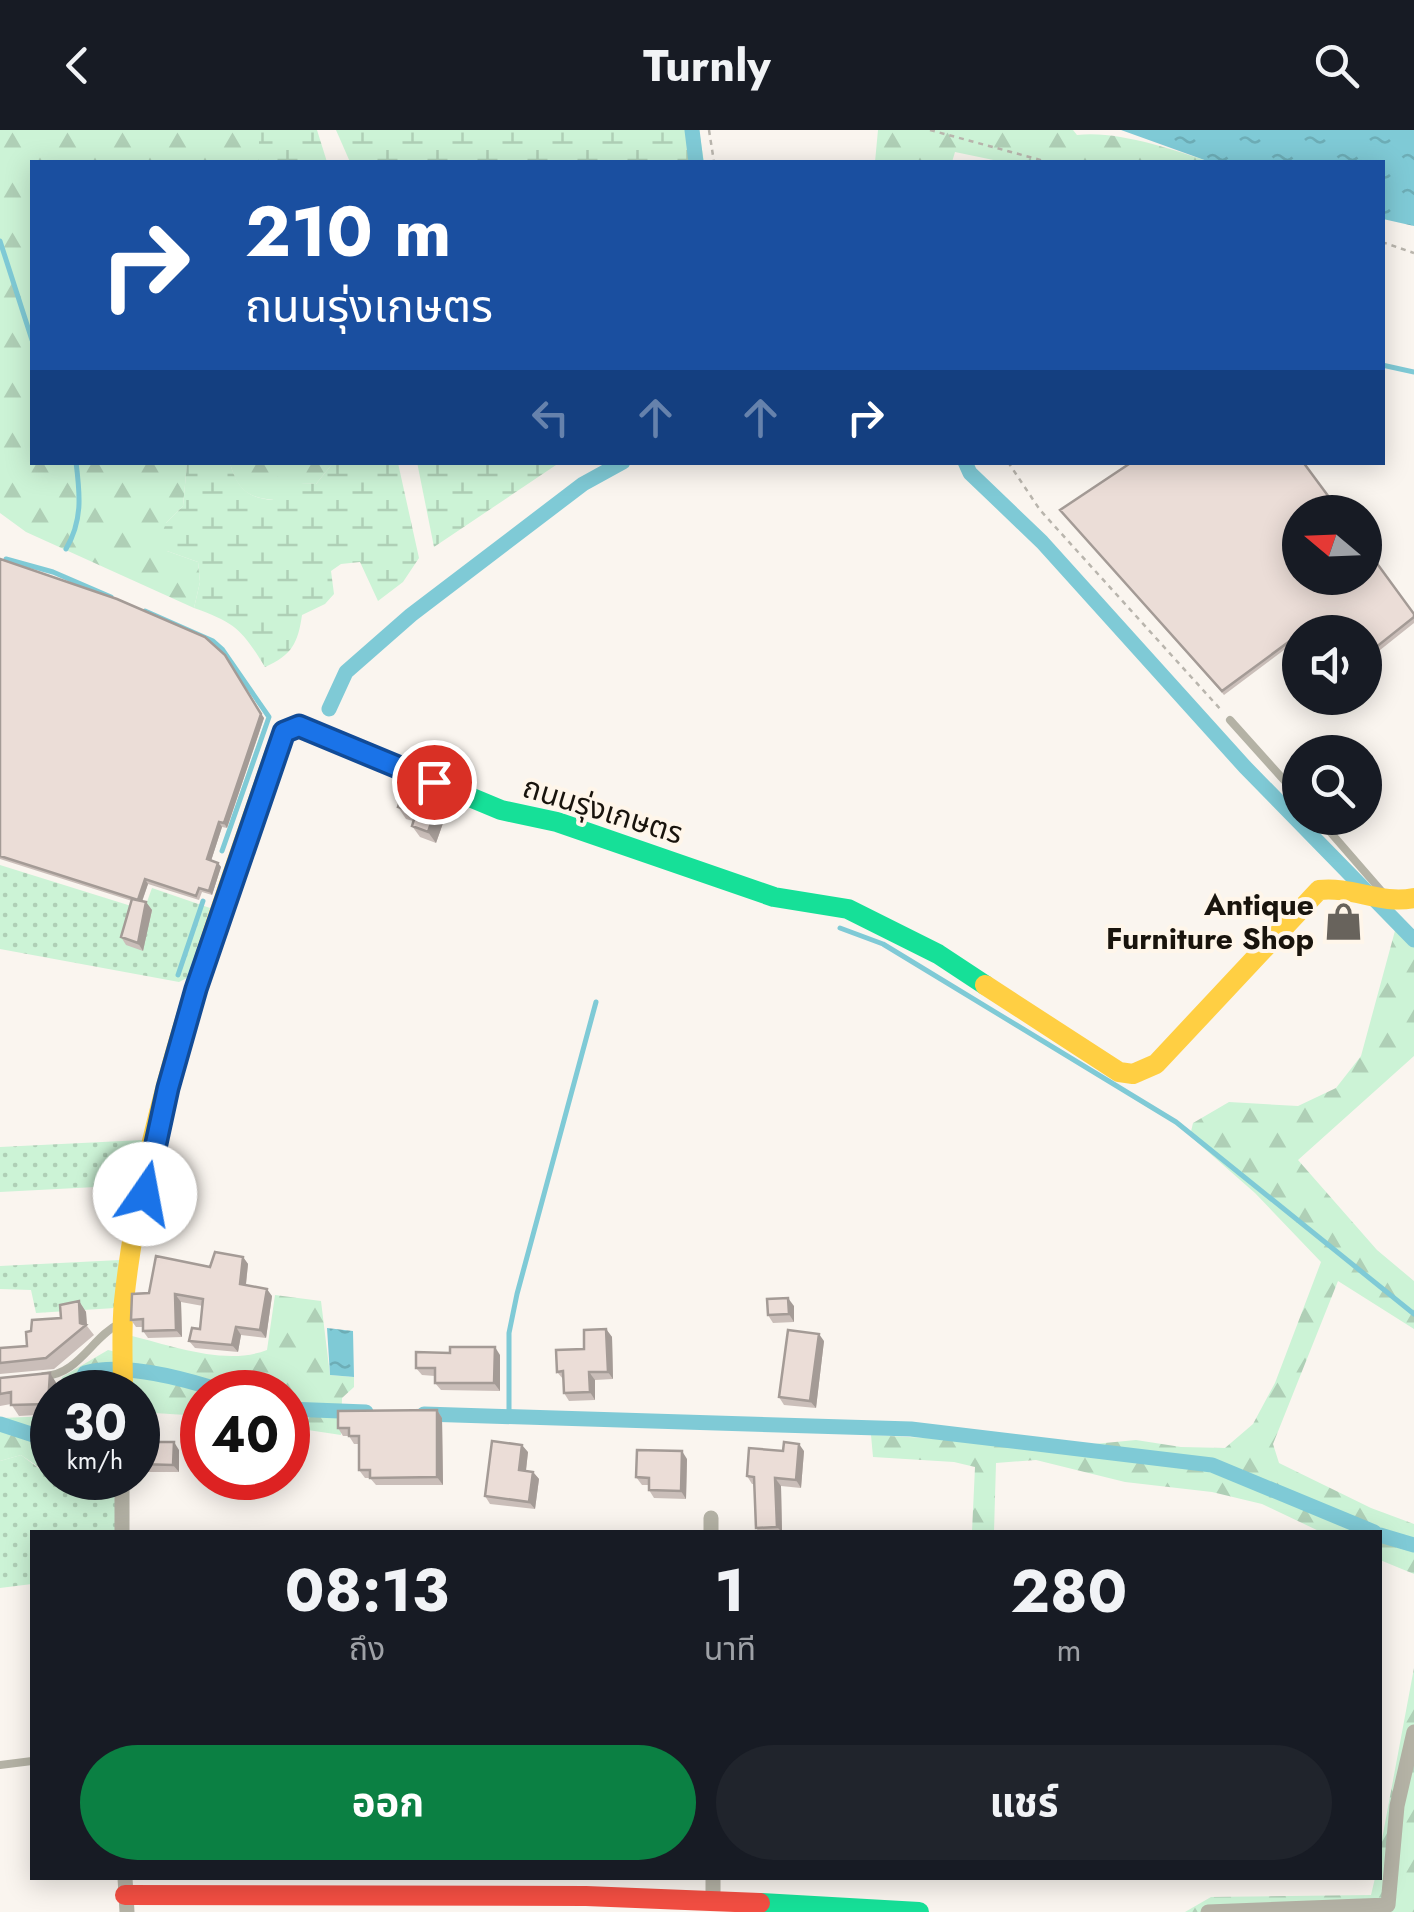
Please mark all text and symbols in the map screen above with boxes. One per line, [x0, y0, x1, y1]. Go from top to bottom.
text: Turnly [643, 33, 771, 98]
icon: back [50, 38, 105, 93]
icon: search [1309, 38, 1364, 93]
text: 210 m [245, 181, 451, 282]
icon: right [80, 200, 210, 330]
text: ถนนรุ่งเกษตร [245, 274, 493, 339]
icon: left [523, 390, 578, 445]
icon: ahead [628, 390, 683, 445]
icon: ahead [733, 390, 788, 445]
icon: right [838, 390, 893, 445]
north arrow [1282, 495, 1382, 595]
map controls [1282, 495, 1382, 835]
button: sound [1282, 615, 1382, 715]
button: search [1282, 735, 1382, 835]
pin [392, 740, 477, 825]
icon: arrive [407, 755, 462, 810]
street label: ถนนรุ่งเกษตร [518, 765, 688, 855]
place label: Antique Furniture Shop [1106, 883, 1314, 960]
shop icon: Antique Furniture Shop [1323, 900, 1365, 942]
position arrow [93, 1142, 197, 1246]
speed limit sign: 40 [180, 1370, 310, 1500]
text: 30 [63, 1386, 127, 1459]
text: km/h [67, 1442, 123, 1478]
text: 08:13 [285, 1547, 449, 1634]
text: 1 [715, 1547, 745, 1634]
text: 280 [1011, 1548, 1127, 1635]
text: ถึง [349, 1626, 385, 1672]
text: นาที [704, 1626, 756, 1672]
text: m [1056, 1627, 1081, 1673]
button: ออก [80, 1745, 696, 1860]
button: แชร์ [716, 1745, 1332, 1860]

